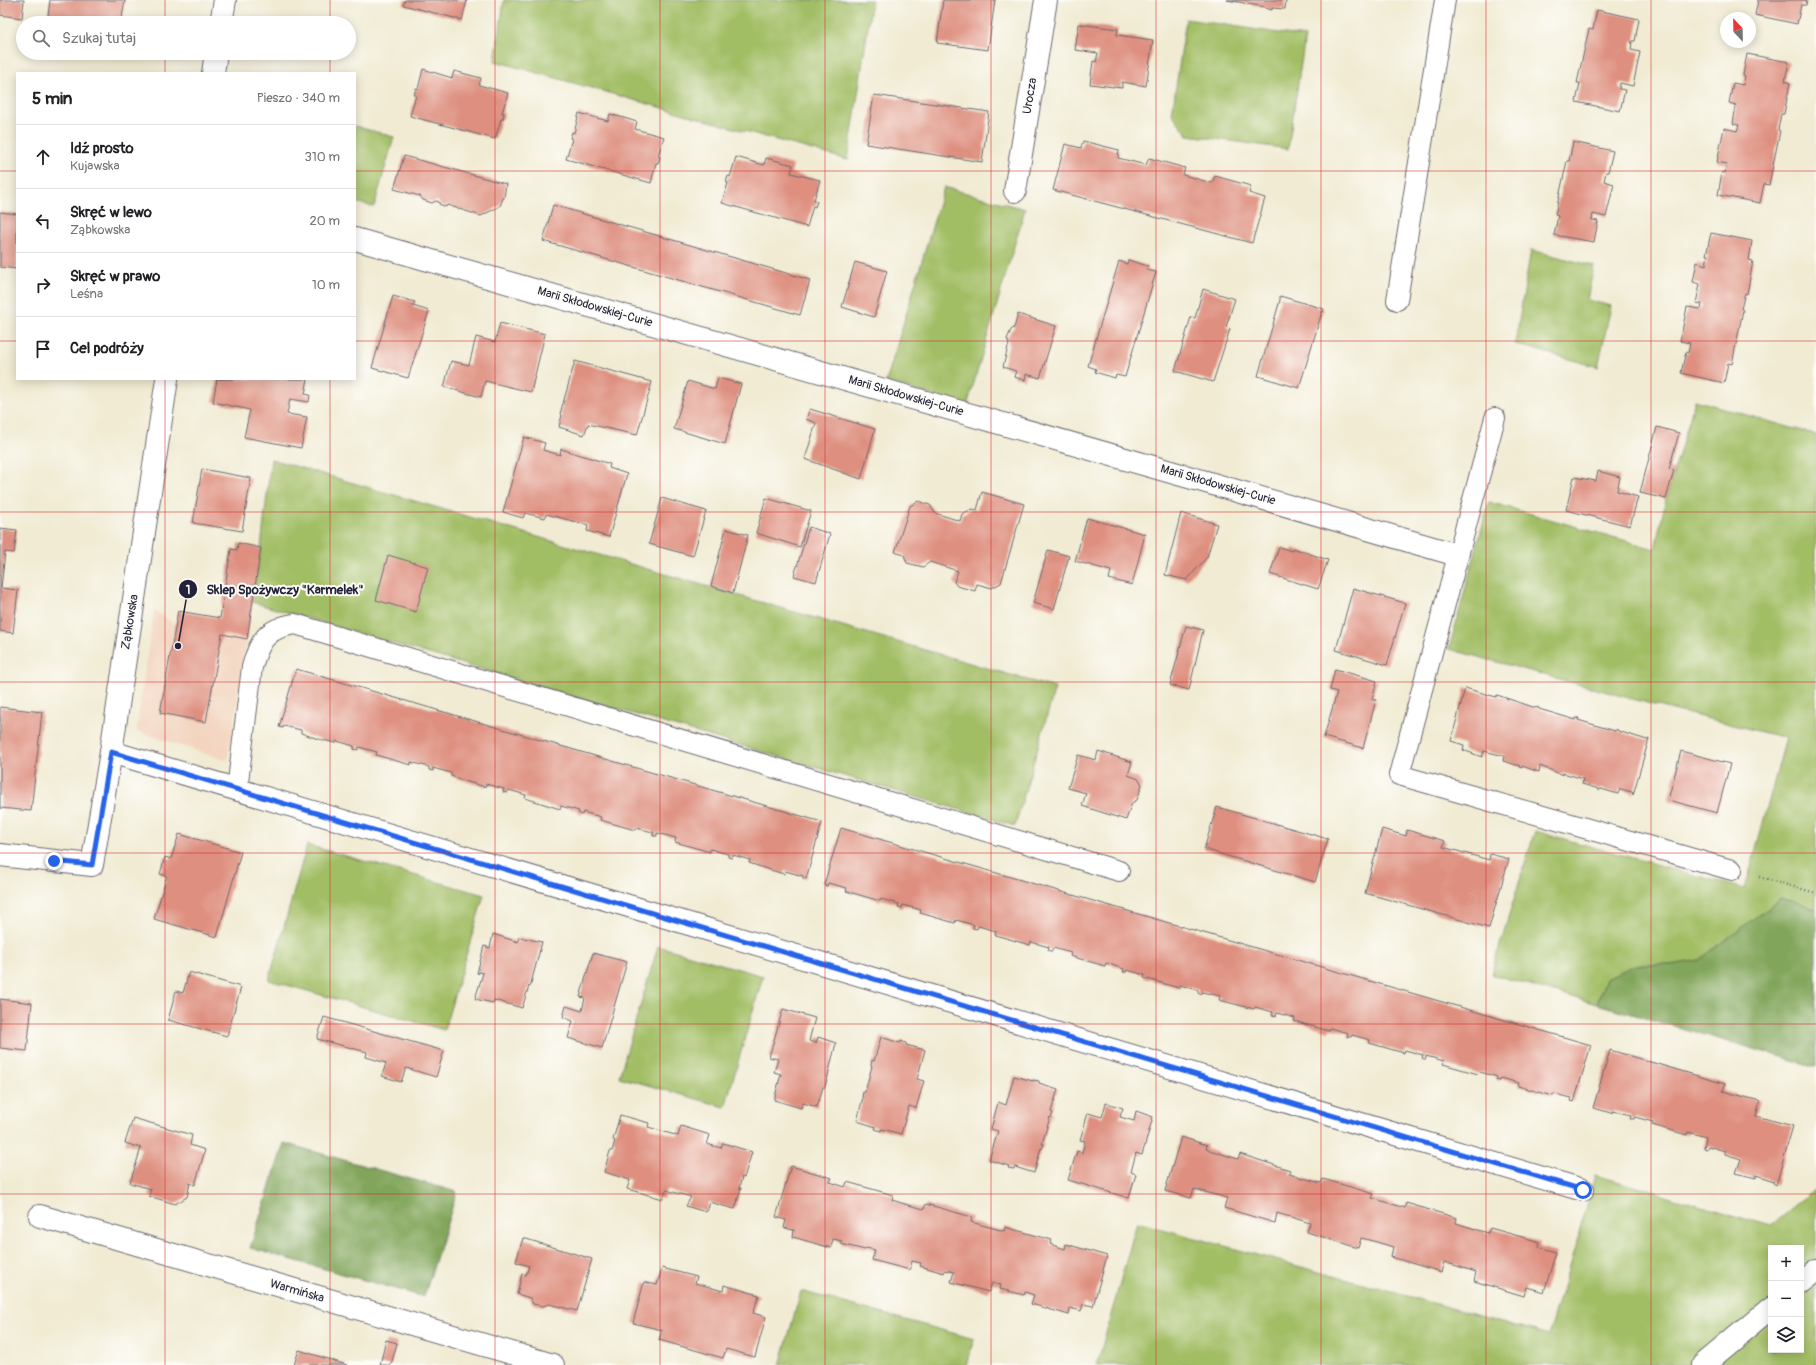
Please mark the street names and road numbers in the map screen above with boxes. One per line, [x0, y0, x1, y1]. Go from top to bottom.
street label: Urocza [1020, 76, 1040, 115]
street label: Marii Skłodowskiej-Curie [536, 283, 654, 331]
street label: Marii Skłodowskiej-Curie [847, 372, 965, 420]
street label: Marii Skłodowskiej-Curie [1159, 461, 1277, 509]
street label: Ząbkowska [118, 593, 142, 651]
street label: Warmińska [268, 1276, 326, 1306]

